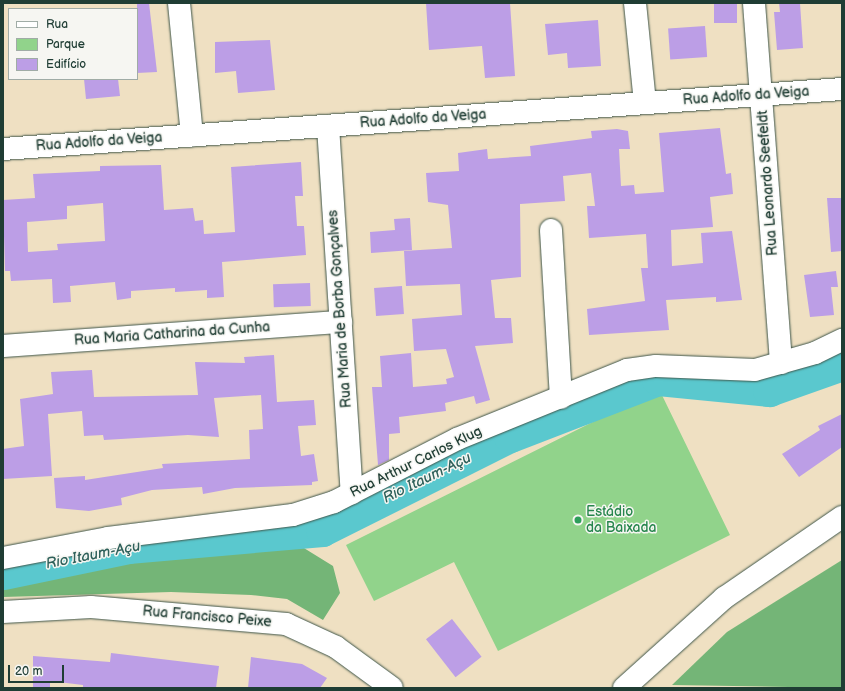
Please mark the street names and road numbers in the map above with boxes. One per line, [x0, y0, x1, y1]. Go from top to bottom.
street label: Rua Adolfo da Veiga [682, 83, 810, 109]
street label: Rua Adolfo da Veiga [359, 106, 487, 132]
street label: Rua Leonardo Seefeldt [755, 109, 781, 257]
street label: Rua Adolfo da Veiga [35, 129, 163, 155]
street label: Rua Maria de Borba Gonçalves [325, 209, 355, 409]
street label: Rua Maria Catharina da Cunha [73, 319, 271, 349]
street label: Rua Arthur Carlos Klug [347, 423, 485, 501]
street label: Rua Francisco Peixe [142, 603, 272, 631]

